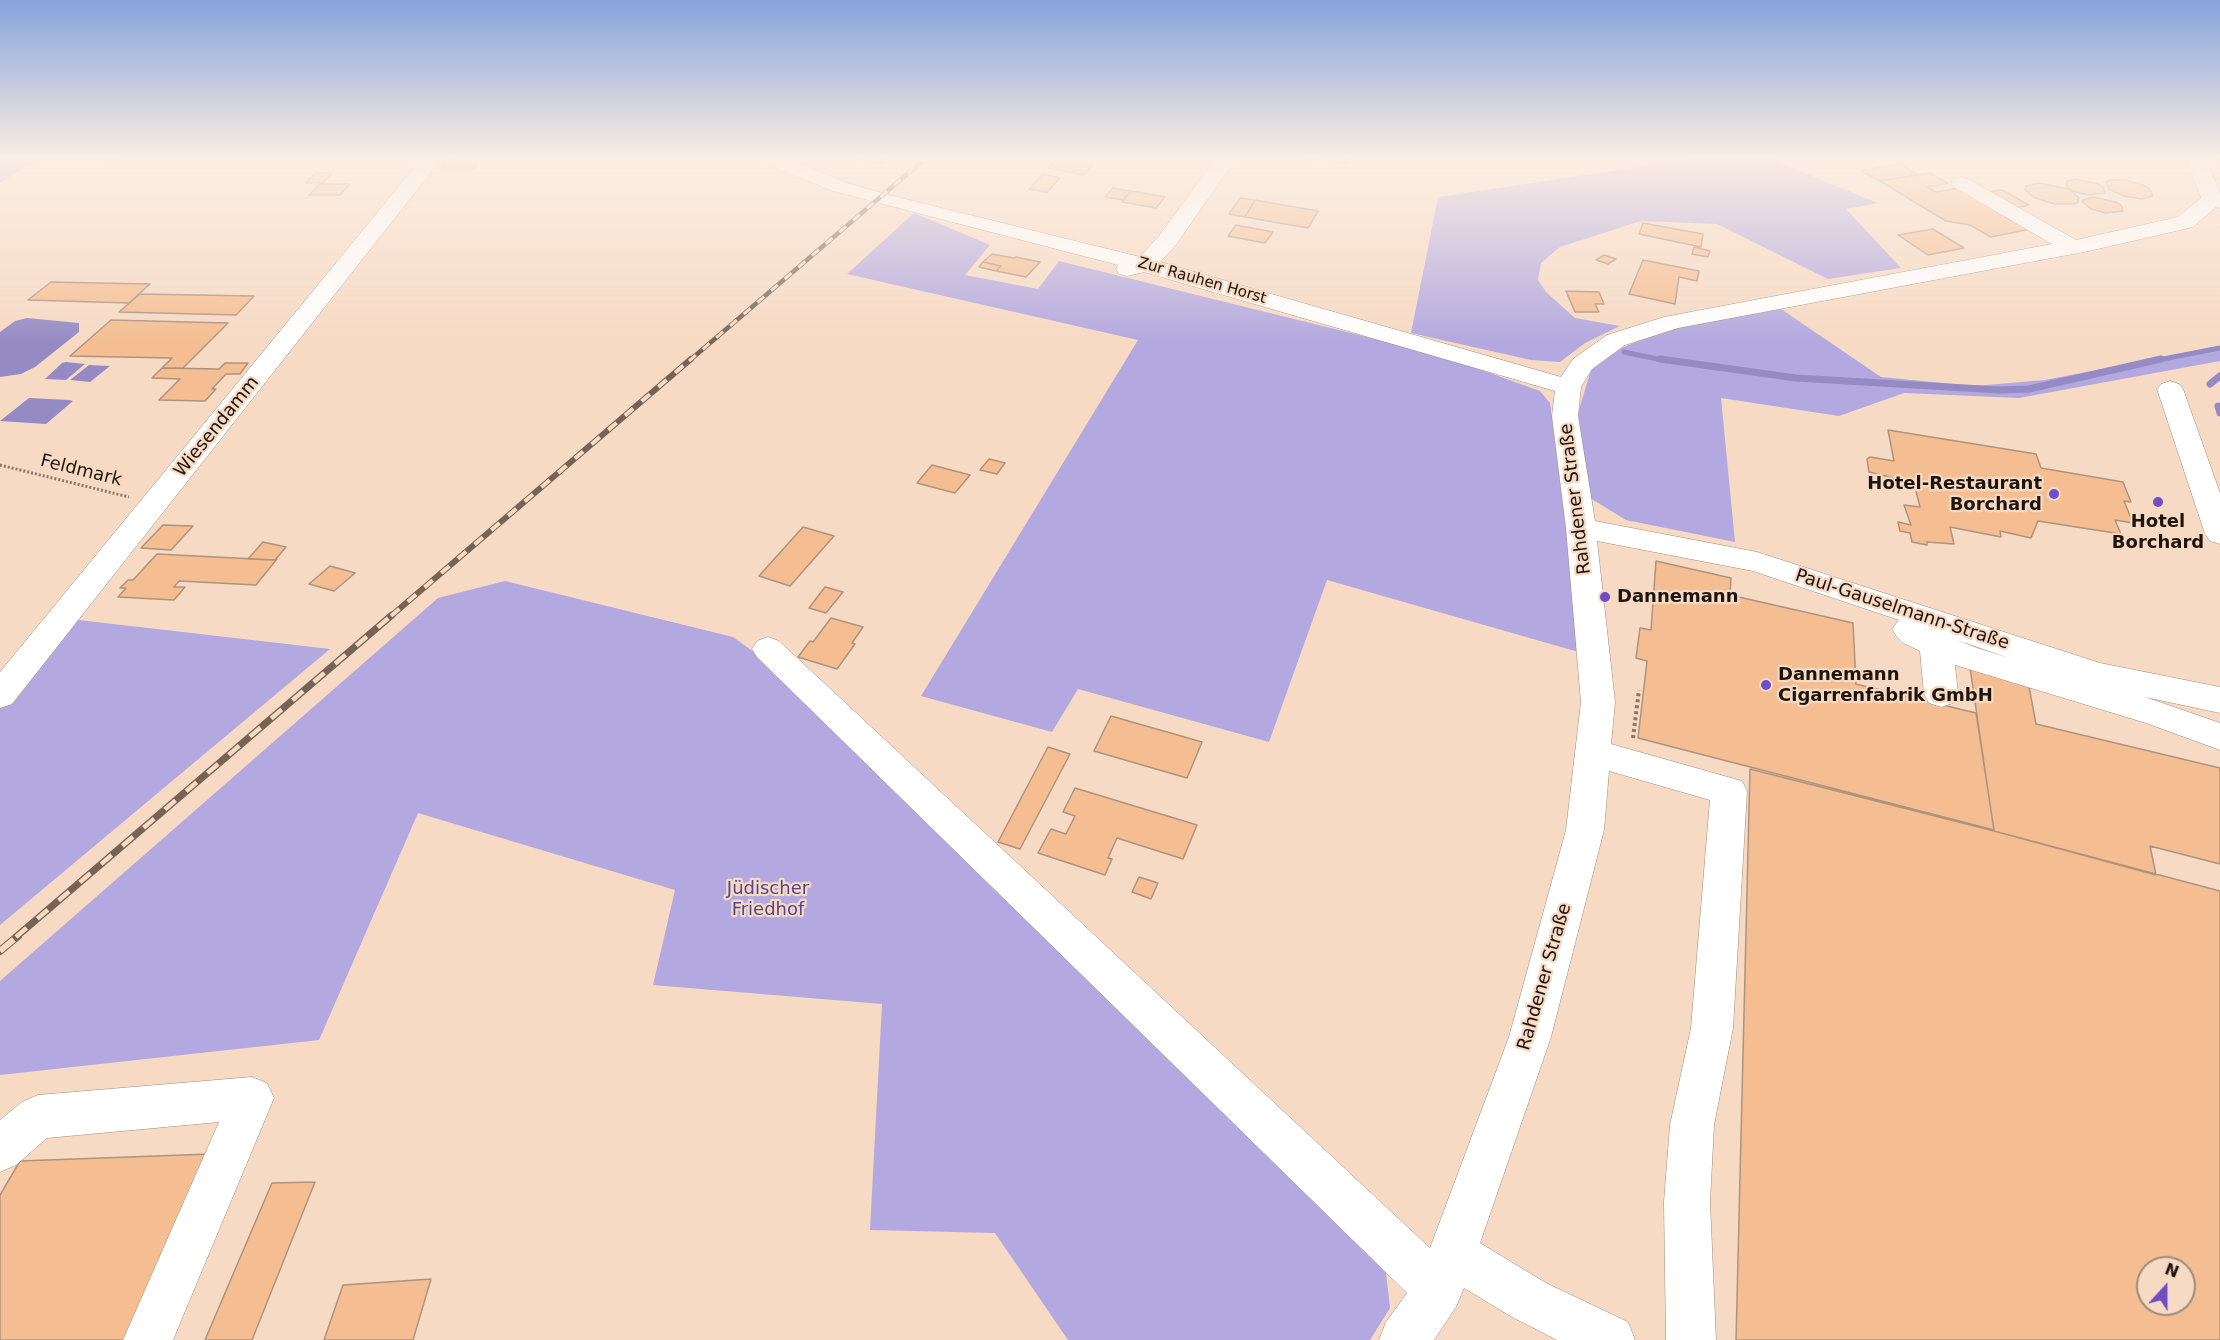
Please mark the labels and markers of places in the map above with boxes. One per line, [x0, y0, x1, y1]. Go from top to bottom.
place label: Hotel-Restaurant Borchard [1867, 473, 2042, 516]
marker: Hotel-Restaurant Borchard [2047, 487, 2061, 501]
marker: Hotel Borchard [2151, 495, 2165, 509]
place label: Hotel Borchard [2112, 511, 2204, 554]
place label: Dannemann [1617, 586, 1738, 608]
marker: Dannemann [1598, 590, 1612, 604]
place label: Dannemann Cigarrenfabrik GmbH [1778, 664, 1993, 706]
marker: Dannemann Cigarrenfabrik GmbH [1759, 678, 1773, 692]

